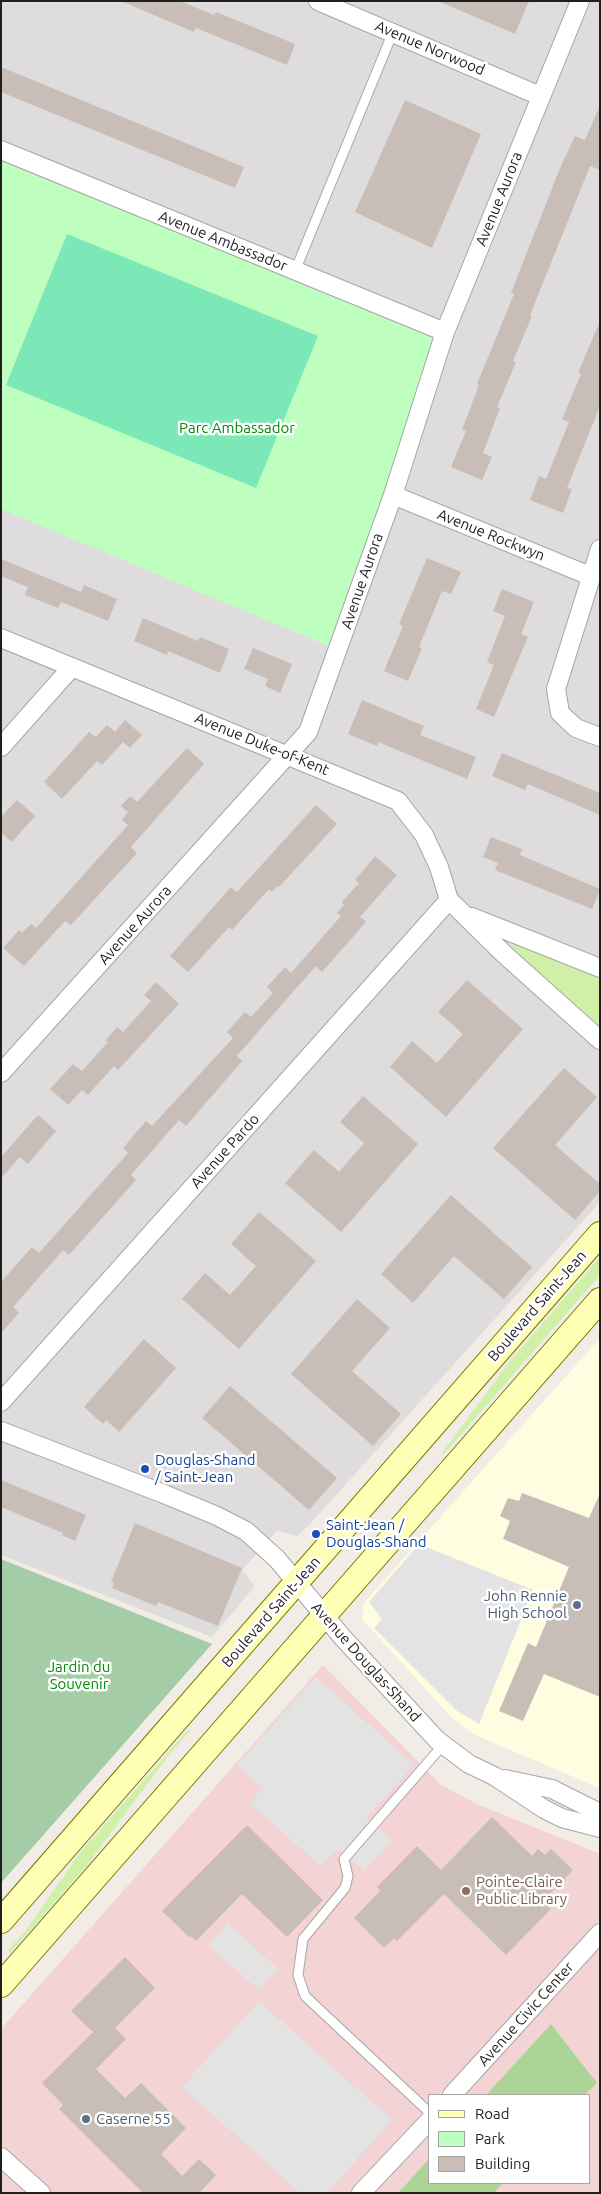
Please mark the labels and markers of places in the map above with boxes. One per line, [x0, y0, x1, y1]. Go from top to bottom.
place label: Douglas-Shand / Saint-Jean [155, 1451, 256, 1486]
marker: Douglas-Shand / Saint-Jean [139, 1463, 151, 1475]
place label: Saint-Jean / Douglas-Shand [326, 1516, 427, 1551]
marker: Saint-Jean / Douglas-Shand [310, 1528, 322, 1540]
place label: John Rennie High School [484, 1587, 567, 1622]
marker: John Rennie High School [571, 1599, 583, 1611]
place label: Pointe-Claire Public Library [476, 1873, 567, 1908]
marker: Pointe-Claire Public Library [460, 1885, 472, 1897]
place label: Caserne 55 [96, 2110, 171, 2128]
marker: Caserne 55 [80, 2113, 92, 2125]

